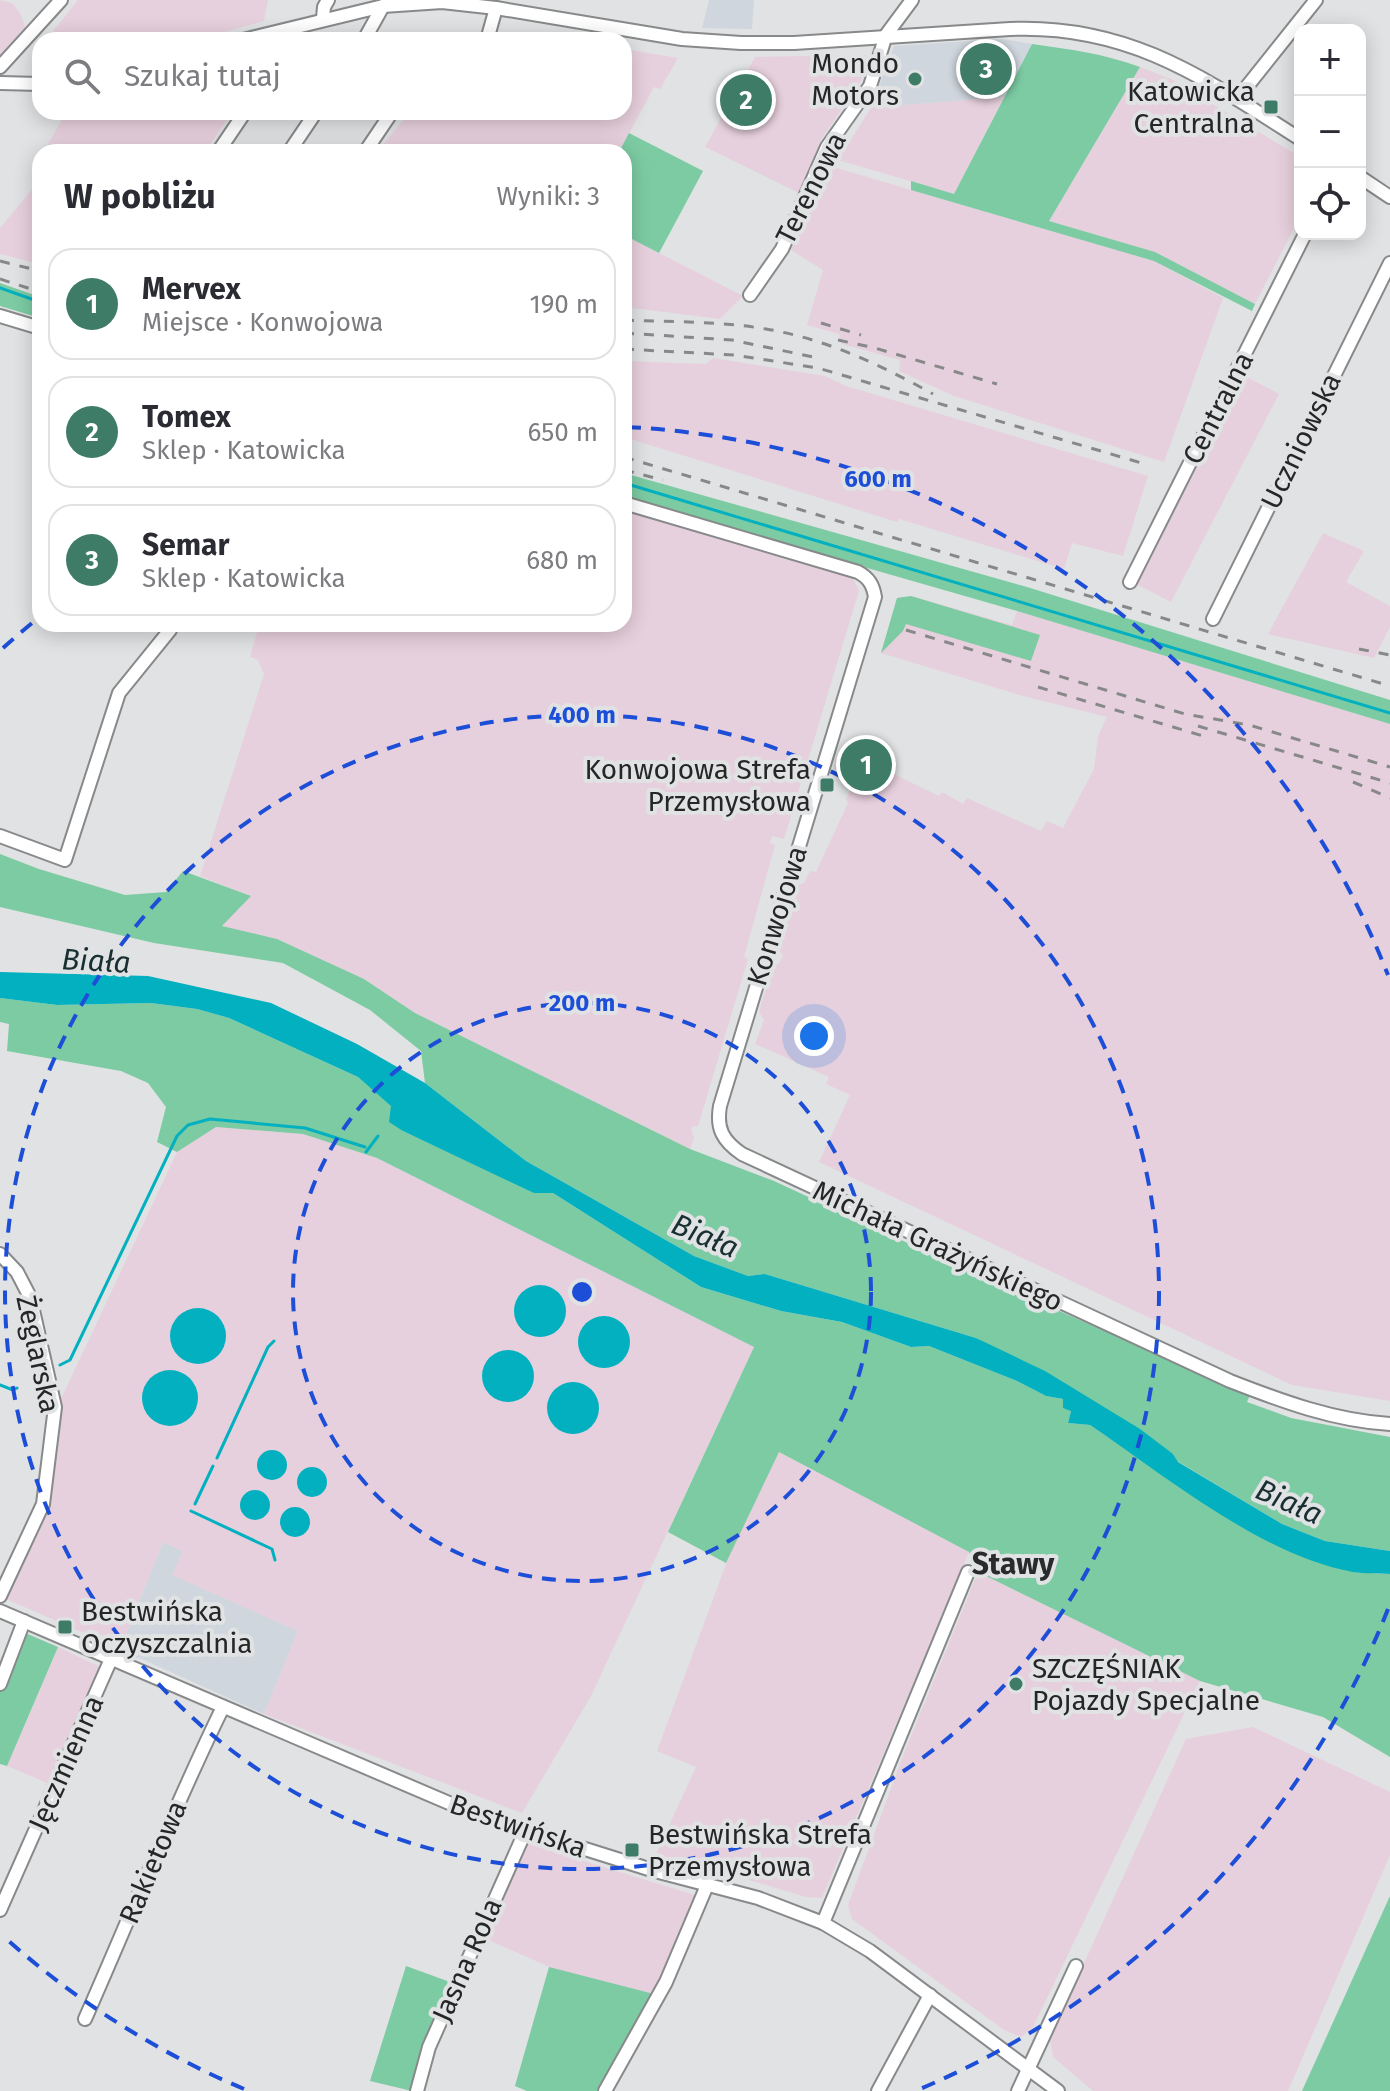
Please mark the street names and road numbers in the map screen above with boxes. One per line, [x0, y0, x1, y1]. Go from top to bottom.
street label: Terenowa [769, 127, 853, 249]
street label: Centralna [1176, 346, 1260, 470]
street label: Uczniowska [1254, 368, 1348, 514]
street label: Konwojowa [740, 842, 814, 990]
street label: Michała Grażyńskiego [808, 1174, 1068, 1318]
street label: Żeglarska [9, 1292, 67, 1416]
street label: Jęczmienna [22, 1690, 110, 1836]
street label: Bestwińska [445, 1787, 591, 1865]
street label: Rakietowa [112, 1796, 194, 1928]
street label: Jasna Rola [425, 1893, 509, 2027]

